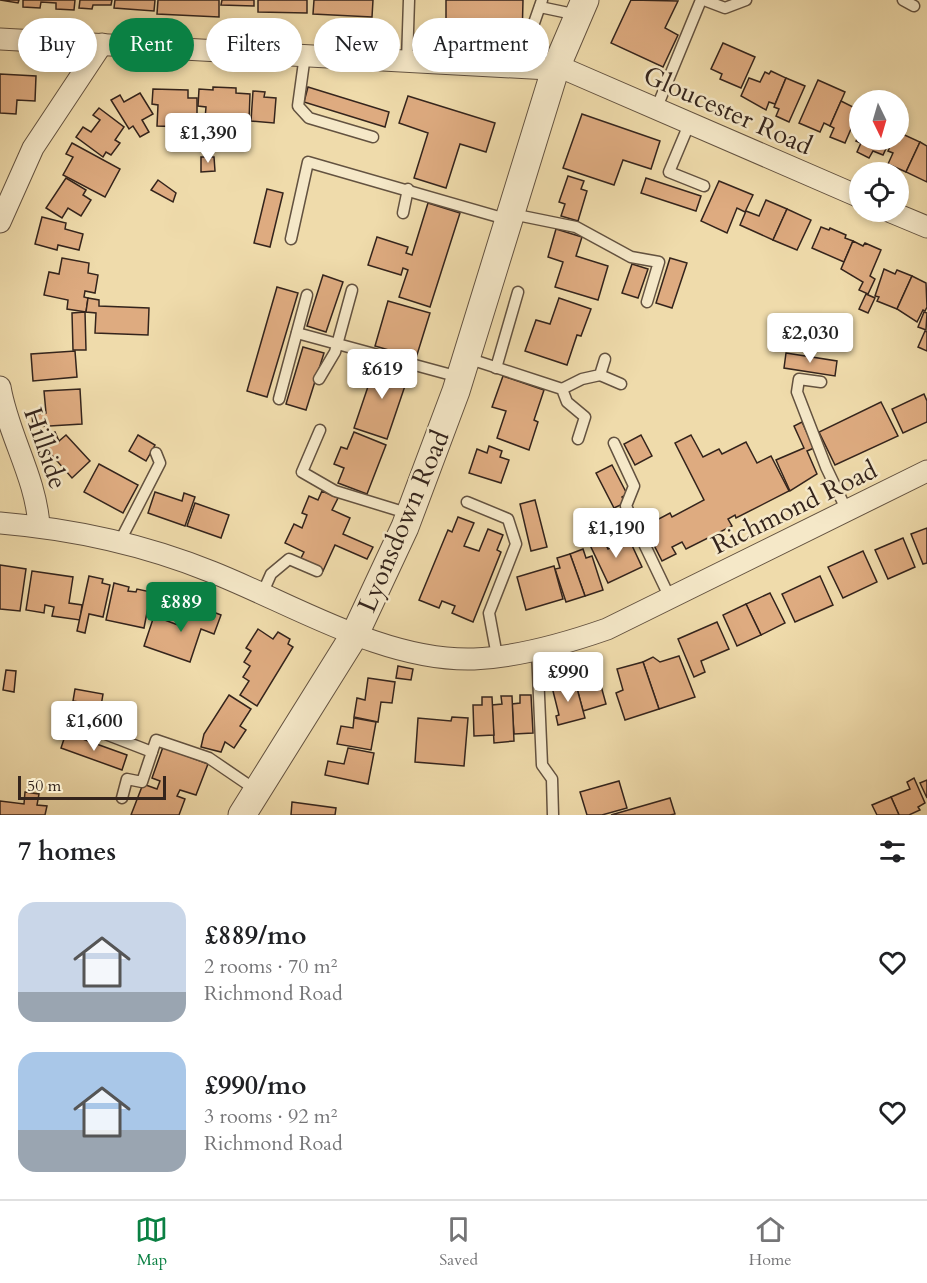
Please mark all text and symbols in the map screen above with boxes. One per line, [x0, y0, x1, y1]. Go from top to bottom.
chip: Buy [18, 18, 97, 72]
chip: Rent [109, 18, 194, 72]
chip: Filters [206, 18, 302, 72]
chip: New [314, 18, 400, 72]
chip: Apartment [412, 18, 549, 72]
street label: Gloucester Road [638, 58, 818, 163]
north arrow [849, 90, 909, 150]
map controls [849, 90, 909, 222]
pin: £1,390 [159, 113, 257, 164]
text: £1,390 [179, 119, 237, 146]
button: locate [849, 162, 909, 222]
pin: £2,030 [761, 313, 859, 364]
text: £2,030 [781, 319, 839, 346]
pin: £619 [346, 349, 418, 400]
text: £619 [361, 355, 403, 382]
street label: Hillside [15, 403, 76, 494]
street label: Lyonsdown Road [349, 425, 458, 618]
street label: Richmond Road [706, 452, 883, 563]
pin: £1,190 [567, 508, 665, 559]
text: £1,190 [587, 514, 645, 541]
pin: £889 [145, 582, 217, 633]
text: £889 [160, 588, 202, 615]
pin: £990 [532, 652, 604, 703]
text: £990 [547, 658, 589, 685]
pin: £1,600 [45, 701, 143, 752]
text: £1,600 [65, 707, 123, 734]
scale bar [18, 773, 166, 800]
text: 50 m [27, 775, 61, 797]
text: 7 homes [18, 834, 116, 869]
icon: filters [876, 835, 909, 868]
text: £889/mo [204, 918, 306, 953]
icon: home [66, 926, 138, 998]
icon: heart [876, 946, 909, 979]
text: 2 rooms · 70 m² [204, 953, 337, 980]
text: Richmond Road [204, 980, 343, 1007]
text: £990/mo [204, 1068, 306, 1103]
icon: home [66, 1076, 138, 1148]
icon: heart [876, 1096, 909, 1129]
text: 3 rooms · 92 m² [204, 1103, 337, 1130]
text: Richmond Road [204, 1130, 343, 1157]
tab: Map [135, 1213, 168, 1271]
tab: Saved [439, 1213, 478, 1271]
tab: Home [749, 1213, 792, 1271]

